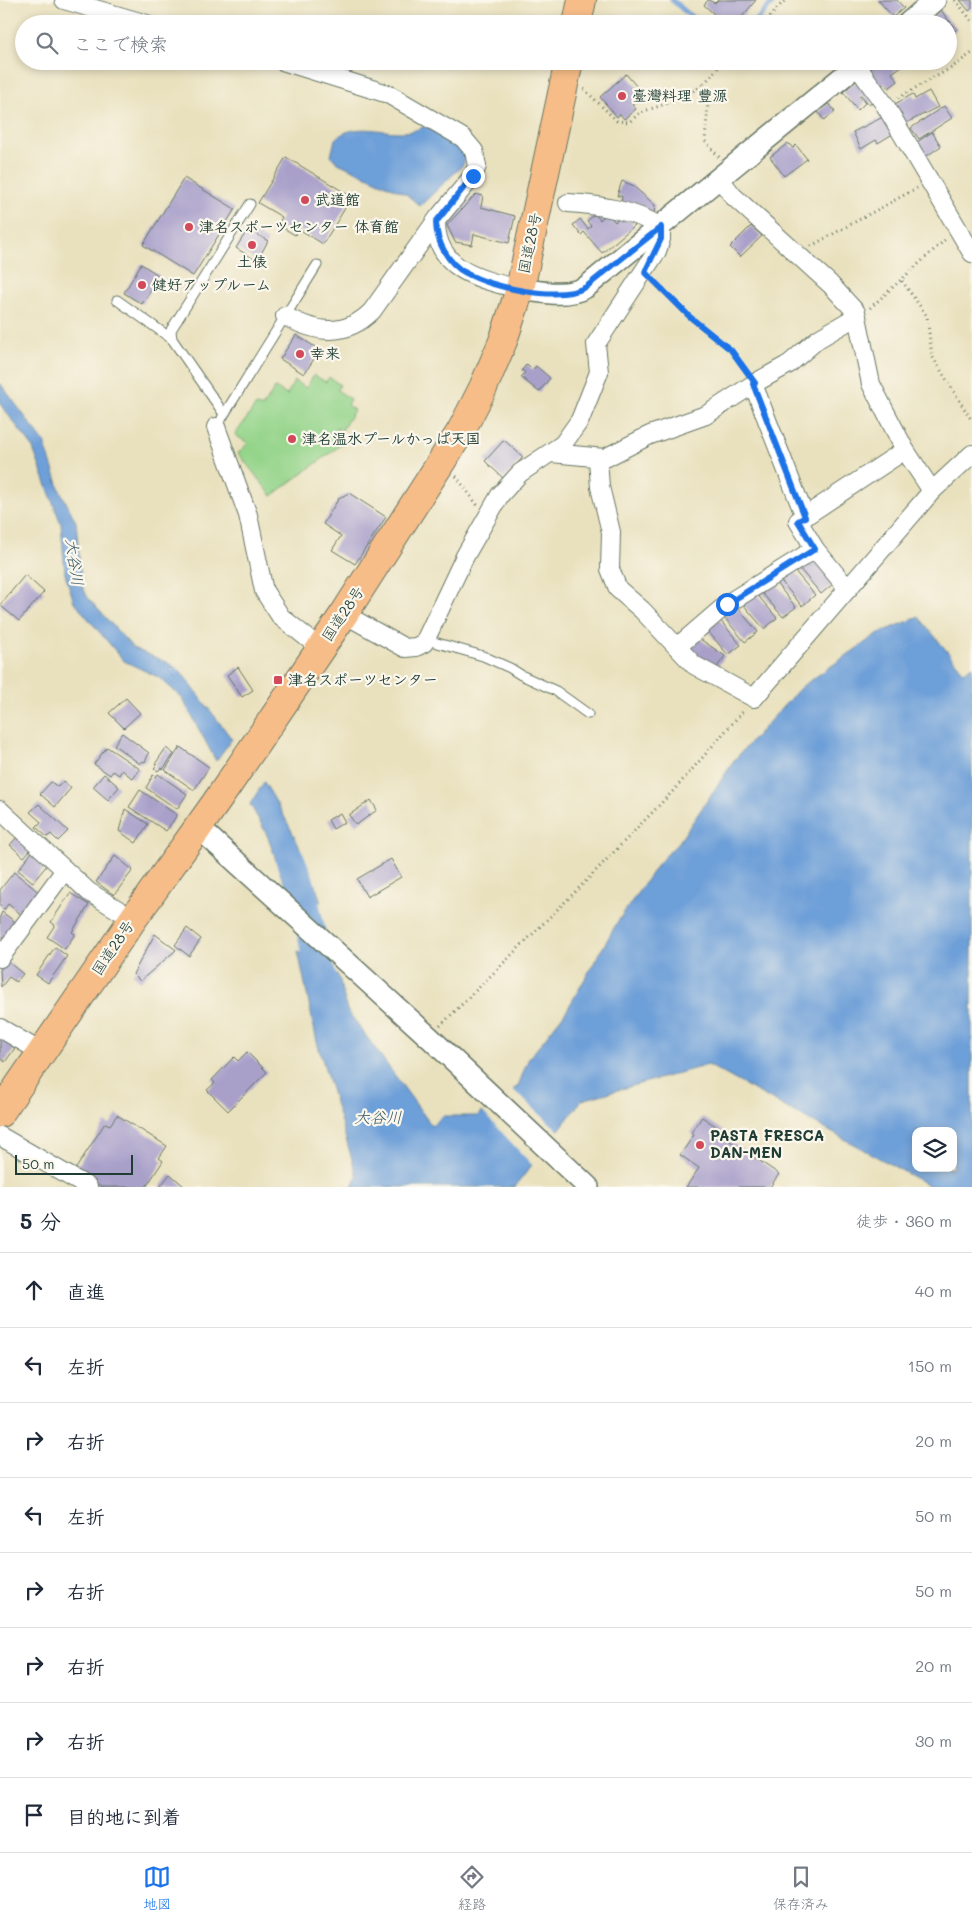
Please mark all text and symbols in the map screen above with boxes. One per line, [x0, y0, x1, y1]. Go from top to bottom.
search box [15, 15, 957, 70]
icon: search [33, 29, 61, 57]
text: ここで検索 [73, 31, 168, 56]
place label: 臺灣料理 豐源 [632, 85, 727, 105]
marker: 臺灣料理 豐源 [616, 90, 628, 102]
route end [462, 165, 485, 188]
place label: 武道館 [315, 189, 360, 209]
marker: 武道館 [299, 194, 311, 206]
street label: 国道28号 [513, 210, 545, 275]
place label: 津名スポーツセンター 体育館 [199, 216, 399, 236]
marker: 津名スポーツセンター 体育館 [183, 221, 195, 233]
marker: 土俵 [246, 239, 258, 251]
place label: 土俵 [237, 251, 267, 271]
place label: 健好アップルーム [152, 274, 271, 294]
marker: 健好アップルーム [136, 279, 148, 291]
place label: 幸来 [310, 343, 340, 363]
marker: 幸来 [294, 348, 306, 360]
place label: 津名温水プールかっぱ天国 [302, 428, 481, 448]
marker: 津名温水プールかっぱ天国 [286, 433, 298, 445]
water label: 大谷川 [62, 537, 89, 587]
street label: 国道28号 [316, 582, 368, 645]
route start [716, 593, 739, 616]
place label: 津名スポーツセンター [288, 669, 438, 689]
marker: 津名スポーツセンター [272, 674, 284, 686]
street label: 国道28号 [86, 916, 138, 979]
water label: 大谷川 [354, 1106, 402, 1127]
place label: PASTA FRESCA DAN-MEN [710, 1125, 824, 1162]
map controls [912, 1127, 957, 1172]
button: layers [912, 1127, 957, 1172]
marker: PASTA FRESCA DAN-MEN [694, 1139, 706, 1151]
scale bar [15, 1152, 132, 1175]
text: 50 m [22, 1154, 54, 1173]
text: 5 分 [20, 1207, 61, 1234]
text: 徒歩 · 360 m [856, 1210, 952, 1231]
icon: ahead [20, 1276, 48, 1304]
text: 直進 [67, 1279, 105, 1304]
text: 40 m [915, 1280, 952, 1301]
icon: left [20, 1351, 48, 1379]
text: 左折 [67, 1354, 105, 1379]
text: 150 m [908, 1355, 952, 1376]
icon: right [20, 1426, 48, 1454]
text: 右折 [67, 1429, 105, 1454]
text: 20 m [915, 1430, 952, 1451]
icon: left [20, 1501, 48, 1529]
text: 左折 [67, 1504, 105, 1529]
text: 50 m [915, 1505, 952, 1526]
icon: right [20, 1576, 48, 1604]
text: 右折 [67, 1579, 105, 1604]
text: 50 m [915, 1580, 952, 1601]
icon: right [20, 1651, 48, 1679]
text: 右折 [67, 1654, 105, 1679]
text: 20 m [915, 1655, 952, 1676]
icon: right [20, 1726, 48, 1754]
text: 右折 [67, 1729, 105, 1754]
text: 30 m [915, 1730, 952, 1751]
icon: arrive [20, 1801, 48, 1829]
text: 目的地に到着 [67, 1804, 181, 1829]
tab: 地図 [143, 1863, 171, 1913]
tab: 経路 [458, 1863, 486, 1913]
tab: 保存済み [773, 1863, 829, 1913]

